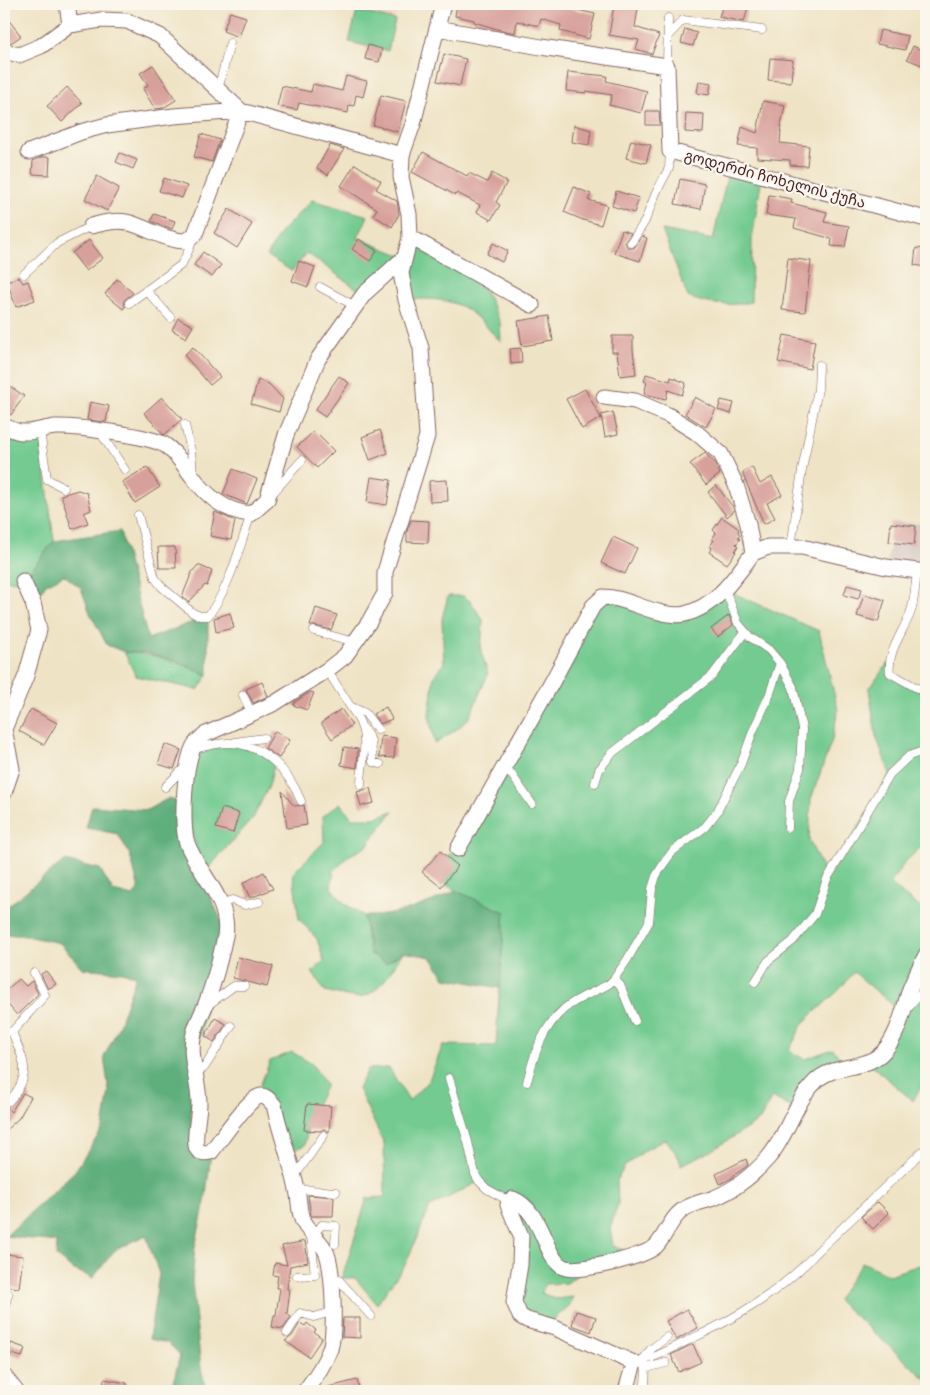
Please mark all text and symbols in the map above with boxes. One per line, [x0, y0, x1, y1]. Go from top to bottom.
street label: გოდერძი ჩოხელის ქუჩა [682, 146, 868, 212]

